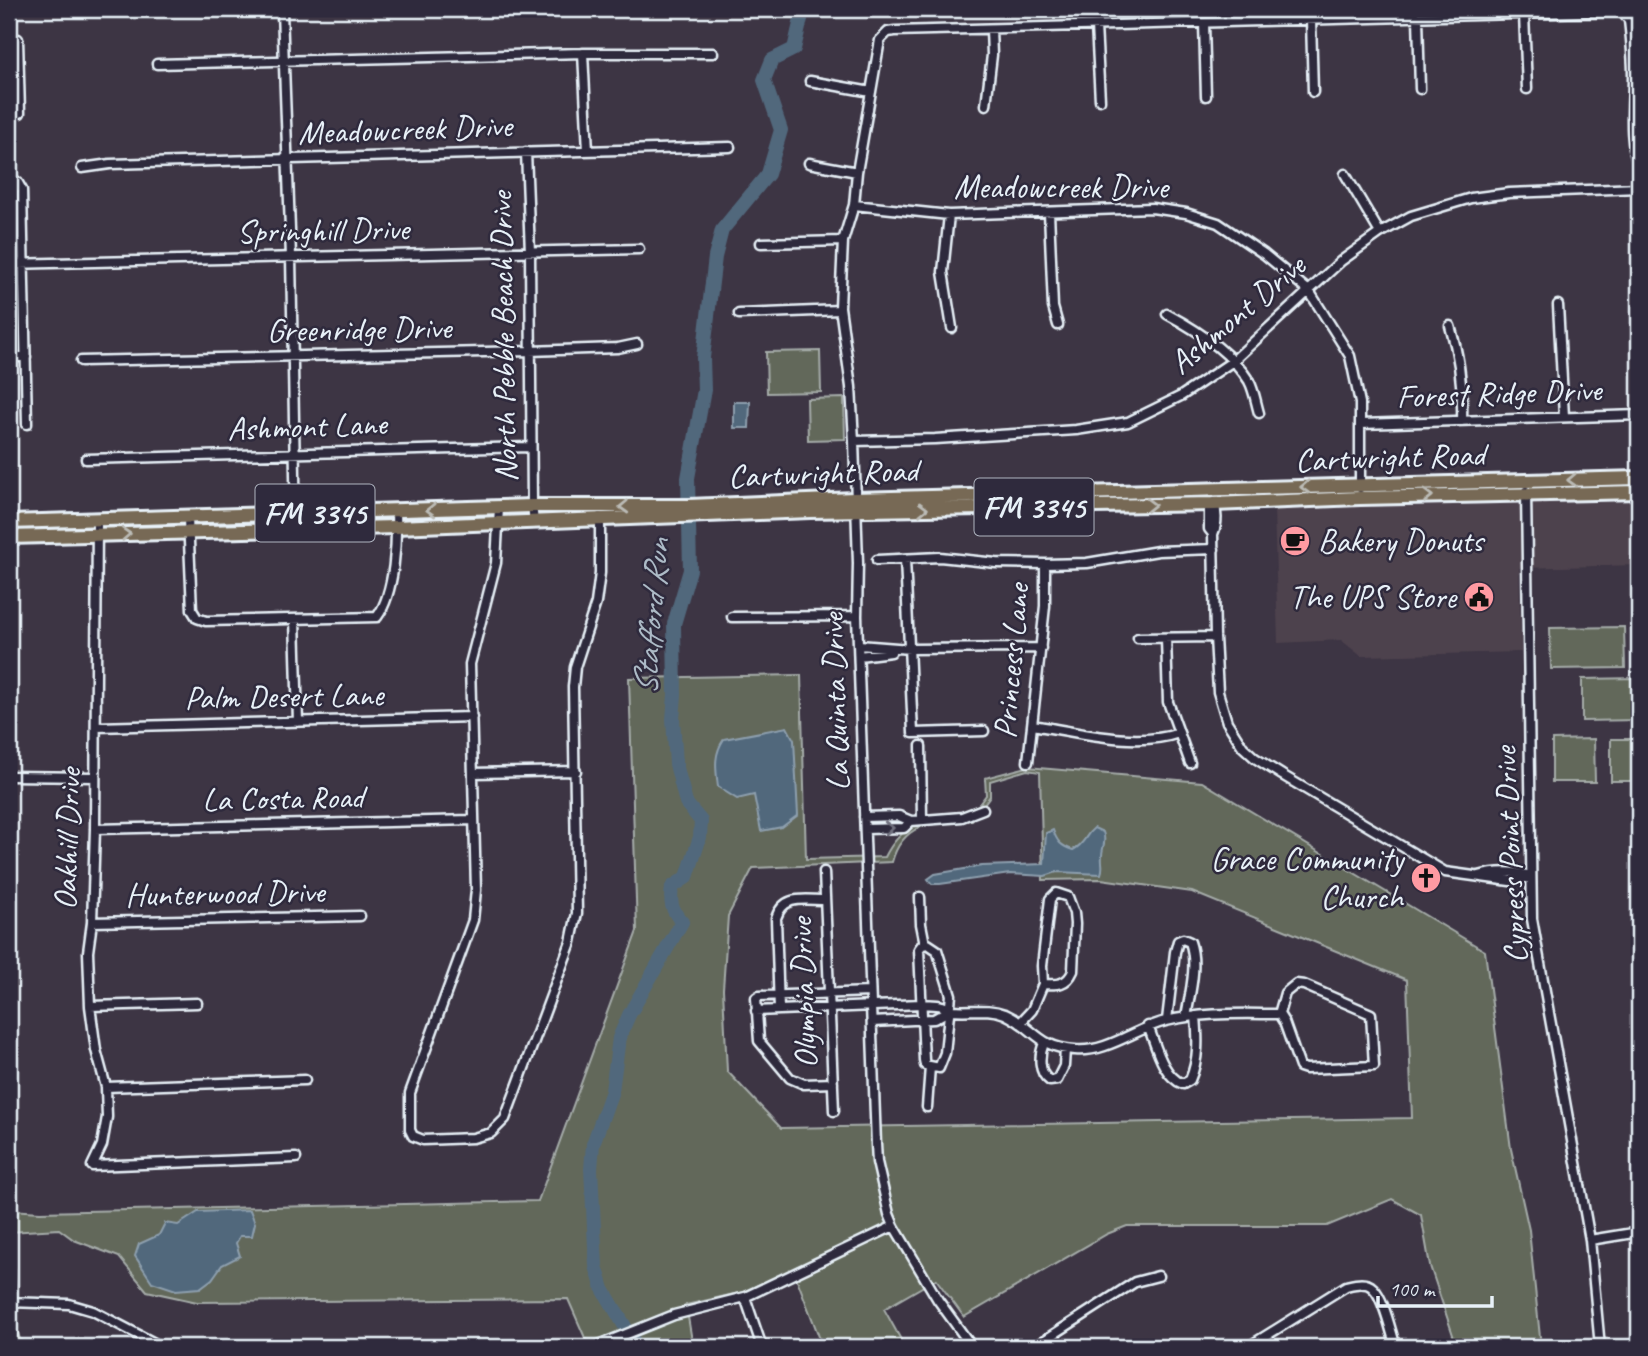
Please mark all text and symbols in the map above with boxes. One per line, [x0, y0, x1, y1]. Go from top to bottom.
street label: Meadowcreek Drive [297, 104, 515, 154]
street label: Meadowcreek Drive [954, 166, 1170, 208]
street label: North Pebble Beach Drive [479, 189, 527, 483]
street label: Springhill Drive [237, 207, 412, 252]
street label: Ashmont Drive [1160, 243, 1315, 383]
street label: Greenridge Drive [266, 306, 454, 352]
street label: Forest Ridge Drive [1396, 368, 1604, 418]
street label: Ashmont Lane [227, 402, 390, 450]
street label: Cartwright Road [1294, 433, 1491, 481]
street label: Cartwright Road [727, 449, 924, 497]
one-way arrow [1567, 472, 1578, 487]
road number: FM 3345 [974, 478, 1094, 536]
one-way arrow [1299, 479, 1310, 494]
road number: FM 3345 [256, 485, 374, 542]
one-way arrow [1423, 488, 1434, 504]
one-way arrow [1146, 497, 1156, 513]
one-way arrow [618, 499, 629, 514]
one-way arrow [918, 501, 929, 517]
one-way arrow [425, 502, 436, 517]
place label: Bakery Donuts [1318, 520, 1486, 562]
cafe icon: Bakery Donuts [1278, 524, 1312, 558]
one-way arrow [121, 527, 132, 542]
water label: Stafford Run [622, 535, 680, 697]
place label: The UPS Store [1289, 576, 1458, 618]
street label: Princess Lane [983, 580, 1039, 740]
public building icon: The UPS Store [1462, 580, 1496, 614]
street label: La Quinta Drive [811, 610, 859, 792]
street label: Palm Desert Lane [184, 673, 386, 719]
street label: Cypress Point Drive [1483, 743, 1537, 964]
street label: Oakhill Drive [44, 765, 91, 911]
street label: La Costa Road [202, 776, 369, 820]
one-way arrow [884, 821, 895, 836]
place label: Grace Community Church [1211, 838, 1406, 918]
church icon: Grace Community Church [1409, 861, 1443, 895]
street label: Hunterwood Drive [125, 870, 327, 916]
street label: Olympia Drive [779, 915, 827, 1069]
scale bar [1378, 1265, 1492, 1309]
text: 100 m [1389, 1276, 1436, 1302]

